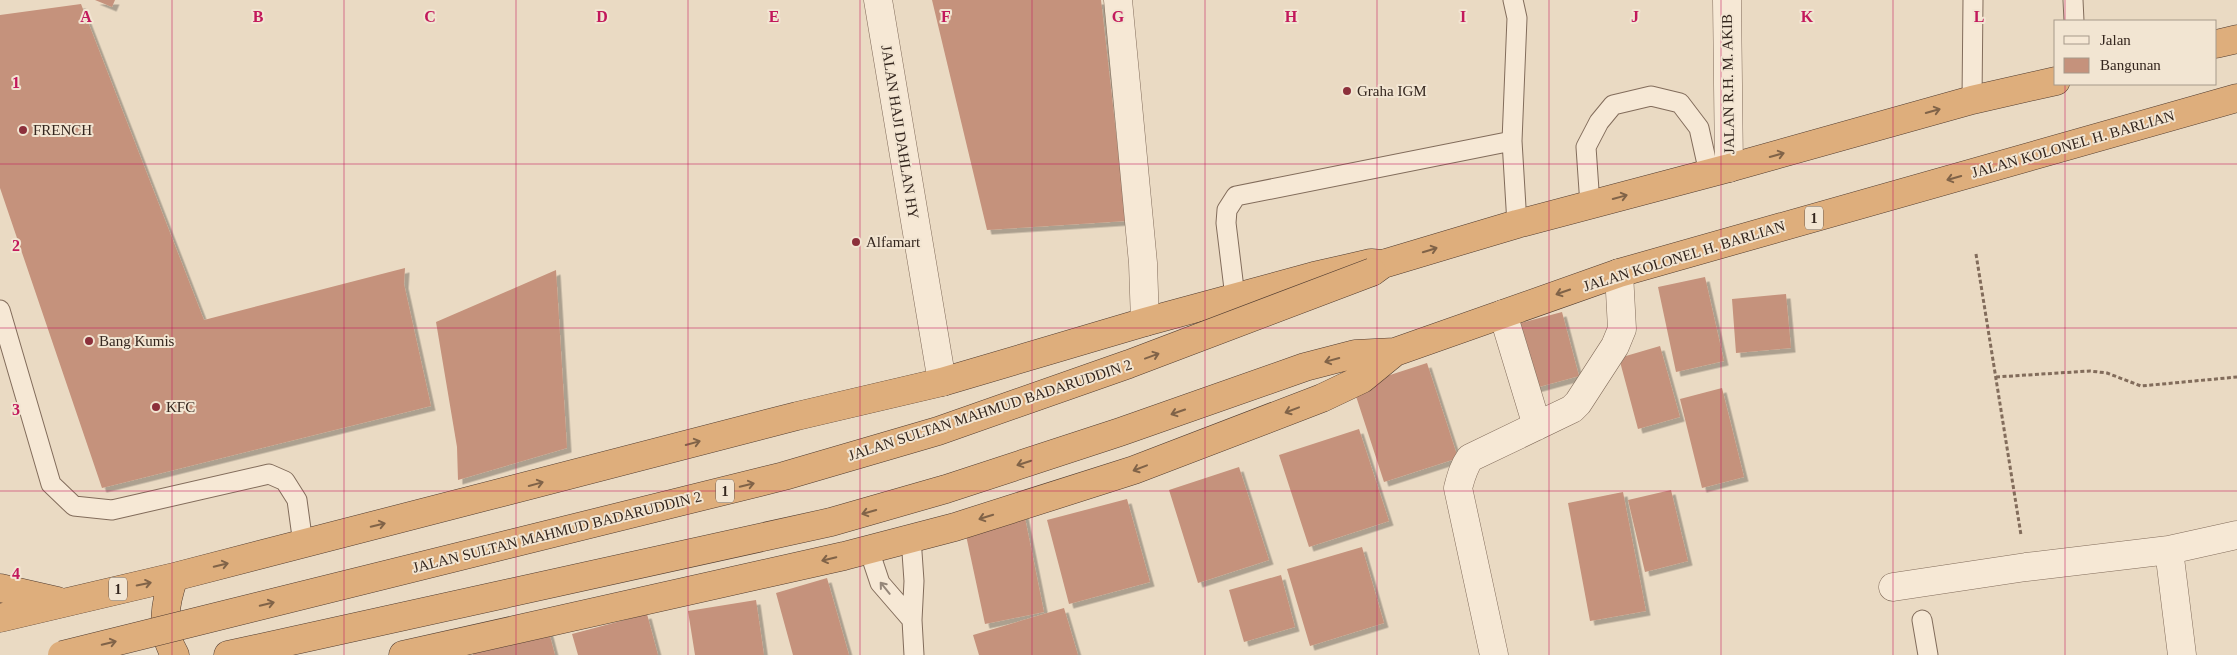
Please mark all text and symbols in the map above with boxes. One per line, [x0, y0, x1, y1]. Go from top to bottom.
text: A [80, 8, 92, 25]
text: B [253, 8, 264, 25]
text: C [424, 8, 436, 25]
text: D [596, 8, 608, 25]
text: E [769, 8, 779, 25]
text: F [941, 8, 951, 25]
text: G [1112, 8, 1125, 25]
text: H [1285, 8, 1298, 25]
text: I [1460, 8, 1466, 25]
text: J [1631, 8, 1639, 25]
text: K [1801, 8, 1814, 25]
text: L [1974, 8, 1984, 25]
street label: JALAN R.H. M. AKIB [1719, 14, 1737, 154]
legend [2054, 20, 2217, 85]
text: Jalan [2100, 32, 2131, 48]
street label: JALAN HAJI DAHLAN HY [878, 44, 922, 220]
text: Bangunan [2100, 57, 2161, 73]
text: 1 [12, 74, 20, 91]
place label: Graha IGM [1357, 83, 1427, 99]
marker: Graha IGM [1341, 85, 1353, 97]
one-way arrow [1925, 105, 1941, 115]
street label: JALAN KOLONEL H. BARLIAN [1970, 107, 2176, 181]
place label: FRENCH [33, 122, 92, 138]
marker: FRENCH [17, 124, 29, 136]
one-way arrow [1768, 149, 1784, 159]
one-way arrow [1947, 173, 1963, 183]
one-way arrow [1612, 191, 1628, 201]
road number: 1 [1805, 207, 1823, 230]
street label: JALAN KOLONEL H. BARLIAN [1581, 218, 1787, 294]
place label: Alfamart [866, 234, 921, 250]
marker: Alfamart [850, 236, 862, 248]
text: 2 [12, 237, 20, 254]
one-way arrow [1422, 245, 1438, 255]
one-way arrow [1556, 288, 1572, 297]
place label: Bang Kumis [99, 333, 175, 349]
marker: Bang Kumis [83, 335, 95, 347]
one-way arrow [1144, 351, 1159, 360]
street label: JALAN SULTAN MAHMUD BADARUDDIN 2 [846, 356, 1134, 464]
one-way arrow [1325, 356, 1341, 365]
place label: KFC [166, 399, 195, 415]
text: 3 [12, 401, 20, 418]
marker: KFC [150, 401, 162, 413]
one-way arrow [1285, 406, 1300, 415]
one-way arrow [1171, 407, 1187, 417]
one-way arrow [684, 438, 700, 447]
one-way arrow [1017, 459, 1033, 469]
one-way arrow [1133, 464, 1149, 473]
one-way arrow [527, 479, 543, 488]
road number: 1 [716, 480, 734, 502]
one-way arrow [739, 480, 755, 489]
street label: JALAN SULTAN MAHMUD BADARUDDIN 2 [411, 488, 703, 576]
one-way arrow [862, 507, 878, 517]
one-way arrow [978, 512, 994, 522]
one-way arrow [370, 520, 386, 529]
one-way arrow [821, 555, 837, 564]
one-way arrow [212, 560, 228, 569]
text: 4 [12, 565, 20, 582]
road number: 1 [109, 578, 127, 600]
one-way arrow [135, 579, 151, 588]
one-way arrow [879, 582, 890, 595]
one-way arrow [258, 599, 274, 608]
one-way arrow [101, 638, 117, 647]

